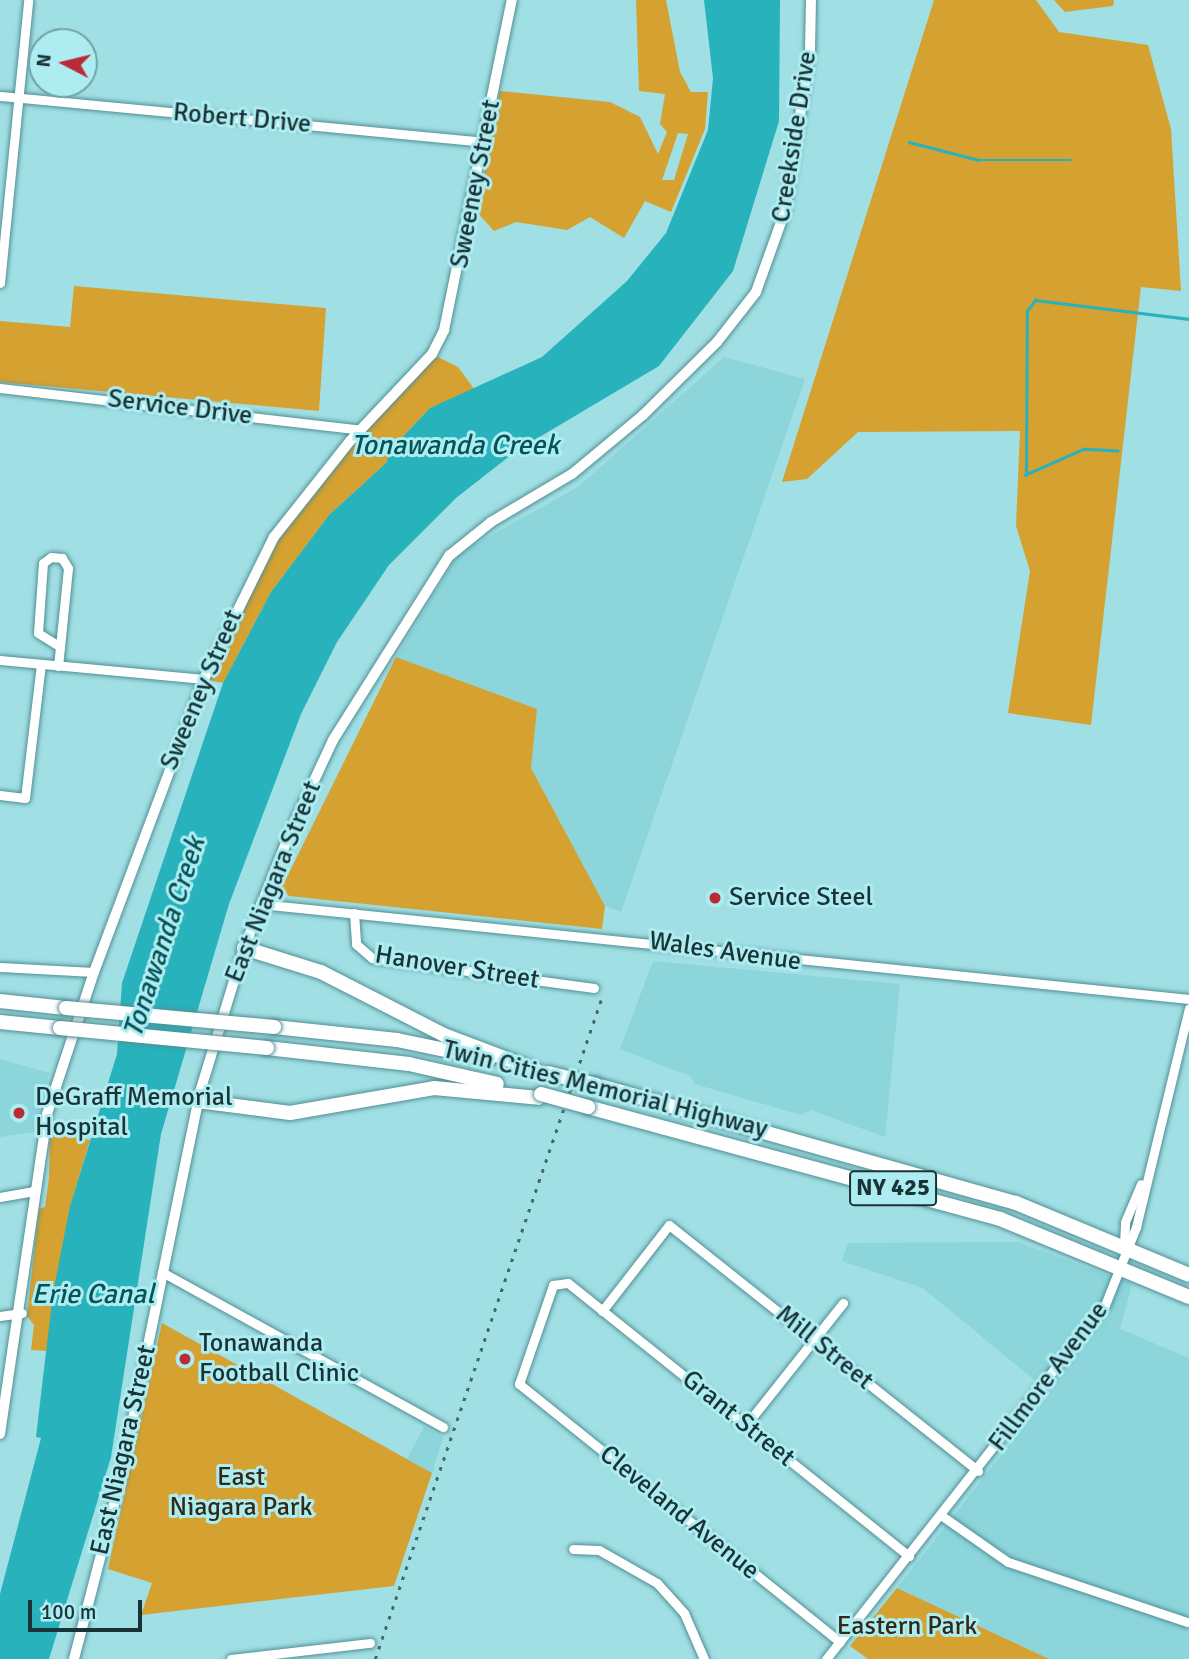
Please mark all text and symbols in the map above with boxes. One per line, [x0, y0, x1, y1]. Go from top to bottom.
north arrow [28, 28, 98, 98]
street label: Creekside Drive [766, 49, 824, 225]
text: N [31, 53, 57, 69]
street label: Robert Drive [172, 97, 312, 141]
street label: Sweeney Street [444, 97, 508, 271]
street label: Service Drive [106, 384, 254, 432]
water label: Tonawanda Creek [351, 428, 559, 462]
street label: Sweeney Street [154, 605, 250, 775]
street label: East Niagara Street [219, 777, 329, 987]
water label: Tonawanda Creek [116, 833, 212, 1041]
place label: Service Steel [729, 882, 873, 914]
marker: Service Steel [707, 890, 723, 906]
street label: Wales Avenue [647, 926, 803, 978]
street label: Hanover Street [373, 940, 541, 996]
street label: Twin Cities Memorial Highway [439, 1035, 771, 1145]
place label: DeGraff Memorial Hospital [35, 1082, 233, 1144]
marker: DeGraff Memorial Hospital [9, 1103, 29, 1123]
road number: NY 425 [848, 1168, 938, 1208]
water label: Erie Canal [32, 1277, 154, 1311]
street label: Fillmore Avenue [983, 1296, 1115, 1458]
street label: Mill Street [769, 1299, 879, 1397]
place label: Tonawanda Football Clinic [199, 1328, 359, 1390]
street label: East Niagara Street [85, 1342, 163, 1558]
marker: Tonawanda Football Clinic [177, 1351, 193, 1367]
street label: Grant Street [675, 1364, 801, 1474]
street label: Cleveland Avenue [593, 1439, 765, 1587]
park label: East Niagara Park [170, 1462, 312, 1524]
scale bar [32, 1586, 145, 1630]
text: 100 m [41, 1599, 96, 1625]
park label: Eastern Park [837, 1611, 977, 1643]

